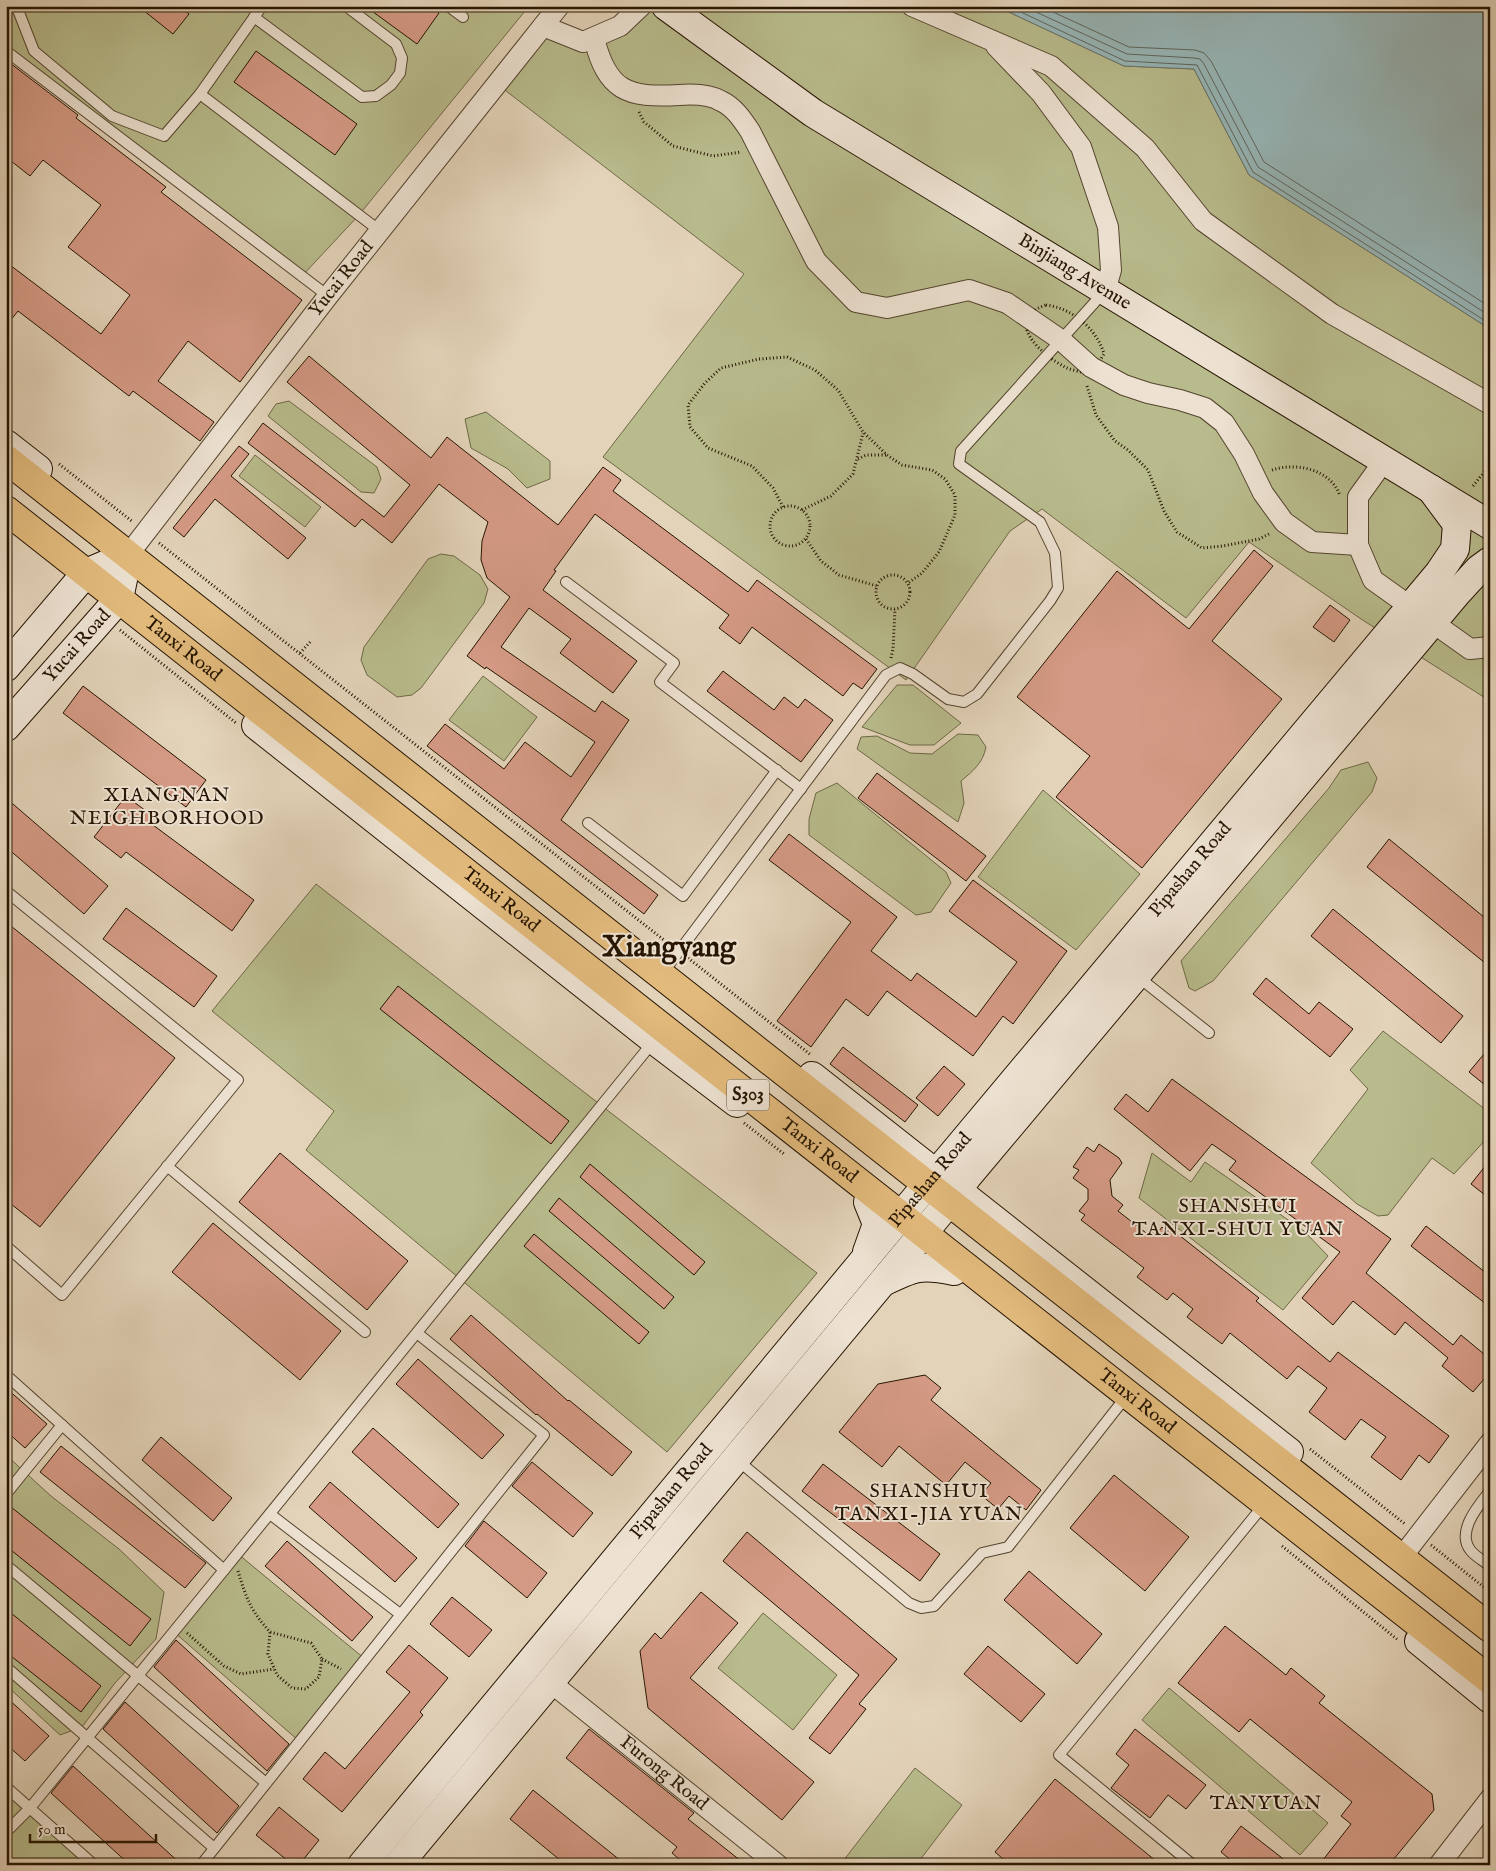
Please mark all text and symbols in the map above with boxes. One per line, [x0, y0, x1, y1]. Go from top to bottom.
street label: Binjiang Avenue [1014, 229, 1136, 316]
street label: Yucai Road [304, 235, 380, 322]
street label: Yucai Road [39, 603, 117, 688]
street label: Tanxi Road [139, 611, 227, 688]
district label: XIANGNAN NEIGHBORHOOD [69, 783, 265, 831]
street label: Pipashan Road [1144, 817, 1238, 922]
street label: Tanxi Road [457, 862, 545, 939]
district label: Xiangyang [602, 930, 737, 967]
road number: S303 [727, 1080, 769, 1110]
street label: Tanxi Road [775, 1113, 863, 1189]
street label: Pipashan Road [884, 1127, 978, 1233]
district label: SHANSHUI TANXI-SHUI YUAN [1132, 1194, 1344, 1242]
street label: Tanxi Road [1093, 1364, 1181, 1440]
street label: Pipashan Road [625, 1439, 719, 1544]
district label: SHANSHUI TANXI-JIA YUAN [835, 1479, 1023, 1527]
street label: Furong Road [615, 1731, 714, 1817]
district label: TANYUAN [1210, 1791, 1322, 1816]
scale bar [30, 1811, 156, 1843]
text: 50 m [38, 1820, 66, 1839]

